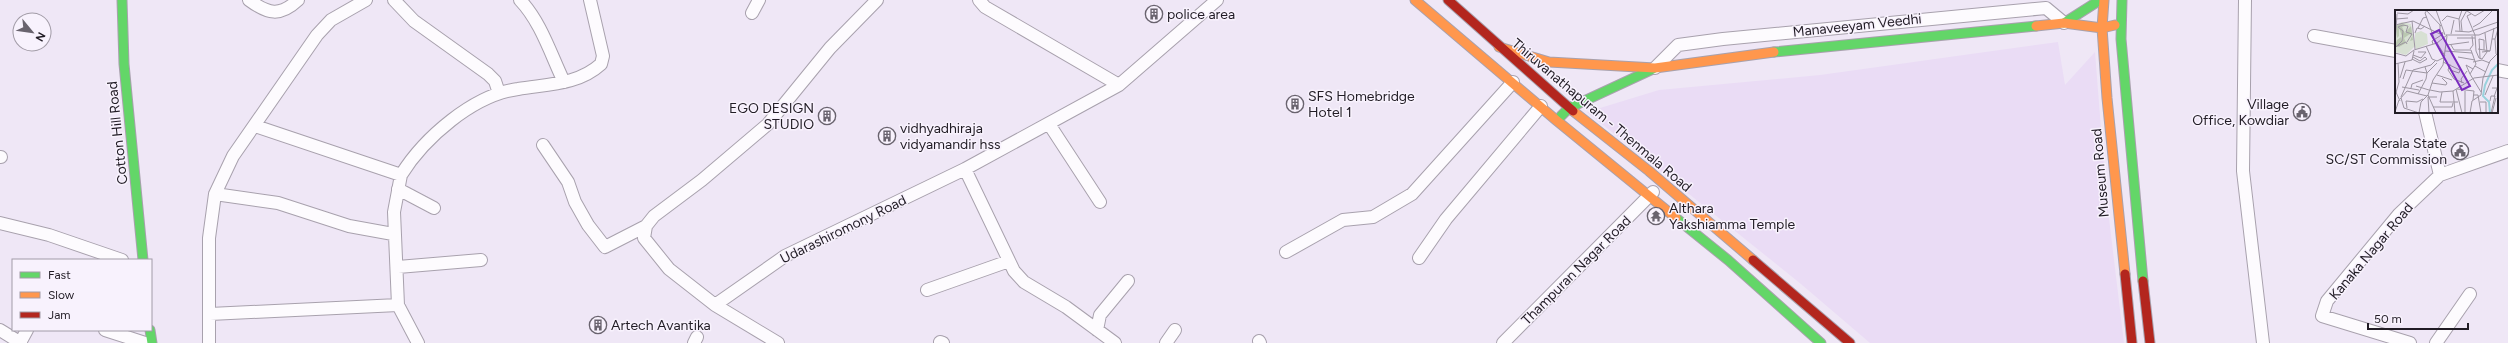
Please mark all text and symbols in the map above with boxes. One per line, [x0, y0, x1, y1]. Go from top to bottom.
building icon: police area [1144, 4, 1164, 24]
place label: police area [1167, 6, 1235, 23]
street label: Manaveeyam Veedhi [1792, 10, 1922, 41]
inset map [2395, 10, 2498, 113]
north arrow [12, 12, 52, 52]
text: N [33, 30, 48, 43]
street label: Thiruvanathapuram - Thenmala Road [1508, 35, 1695, 196]
street label: Cotton Hill Road [104, 80, 131, 185]
place label: SFS Homebridge Hotel 1 [1308, 88, 1415, 121]
building icon: SFS Homebridge Hotel 1 [1285, 94, 1305, 114]
place label: Village Office, Kowdiar [2192, 96, 2289, 129]
place label: EGO DESIGN STUDIO [729, 100, 814, 133]
public building icon: Village Office, Kowdiar [2292, 102, 2312, 122]
building icon: EGO DESIGN STUDIO [817, 106, 837, 126]
place label: vidhyadhiraja vidyamandir hss [900, 120, 1000, 153]
building icon: vidhyadhiraja vidyamandir hss [877, 126, 897, 146]
street label: Museum Road [2088, 128, 2113, 218]
place label: Kerala State SC/ST Commission [2326, 135, 2447, 168]
public building icon: Kerala State SC/ST Commission [2450, 141, 2470, 161]
street label: Udarashiromony Road [777, 191, 909, 267]
street label: Kanaka Nagar Road [2326, 199, 2417, 303]
place label: Althara Yakshiamma Temple [1669, 200, 1795, 233]
temple icon: Althara Yakshiamma Temple [1646, 206, 1666, 226]
street label: Thampuran Nagar Road [1518, 212, 1635, 329]
legend [12, 259, 152, 331]
text: Fast [48, 268, 71, 282]
text: Slow [48, 288, 75, 302]
scale bar [2368, 305, 2468, 331]
text: Jam [48, 308, 71, 322]
text: 50 m [2374, 312, 2402, 326]
building icon: Artech Avantika [588, 315, 608, 335]
place label: Artech Avantika [611, 317, 711, 334]

